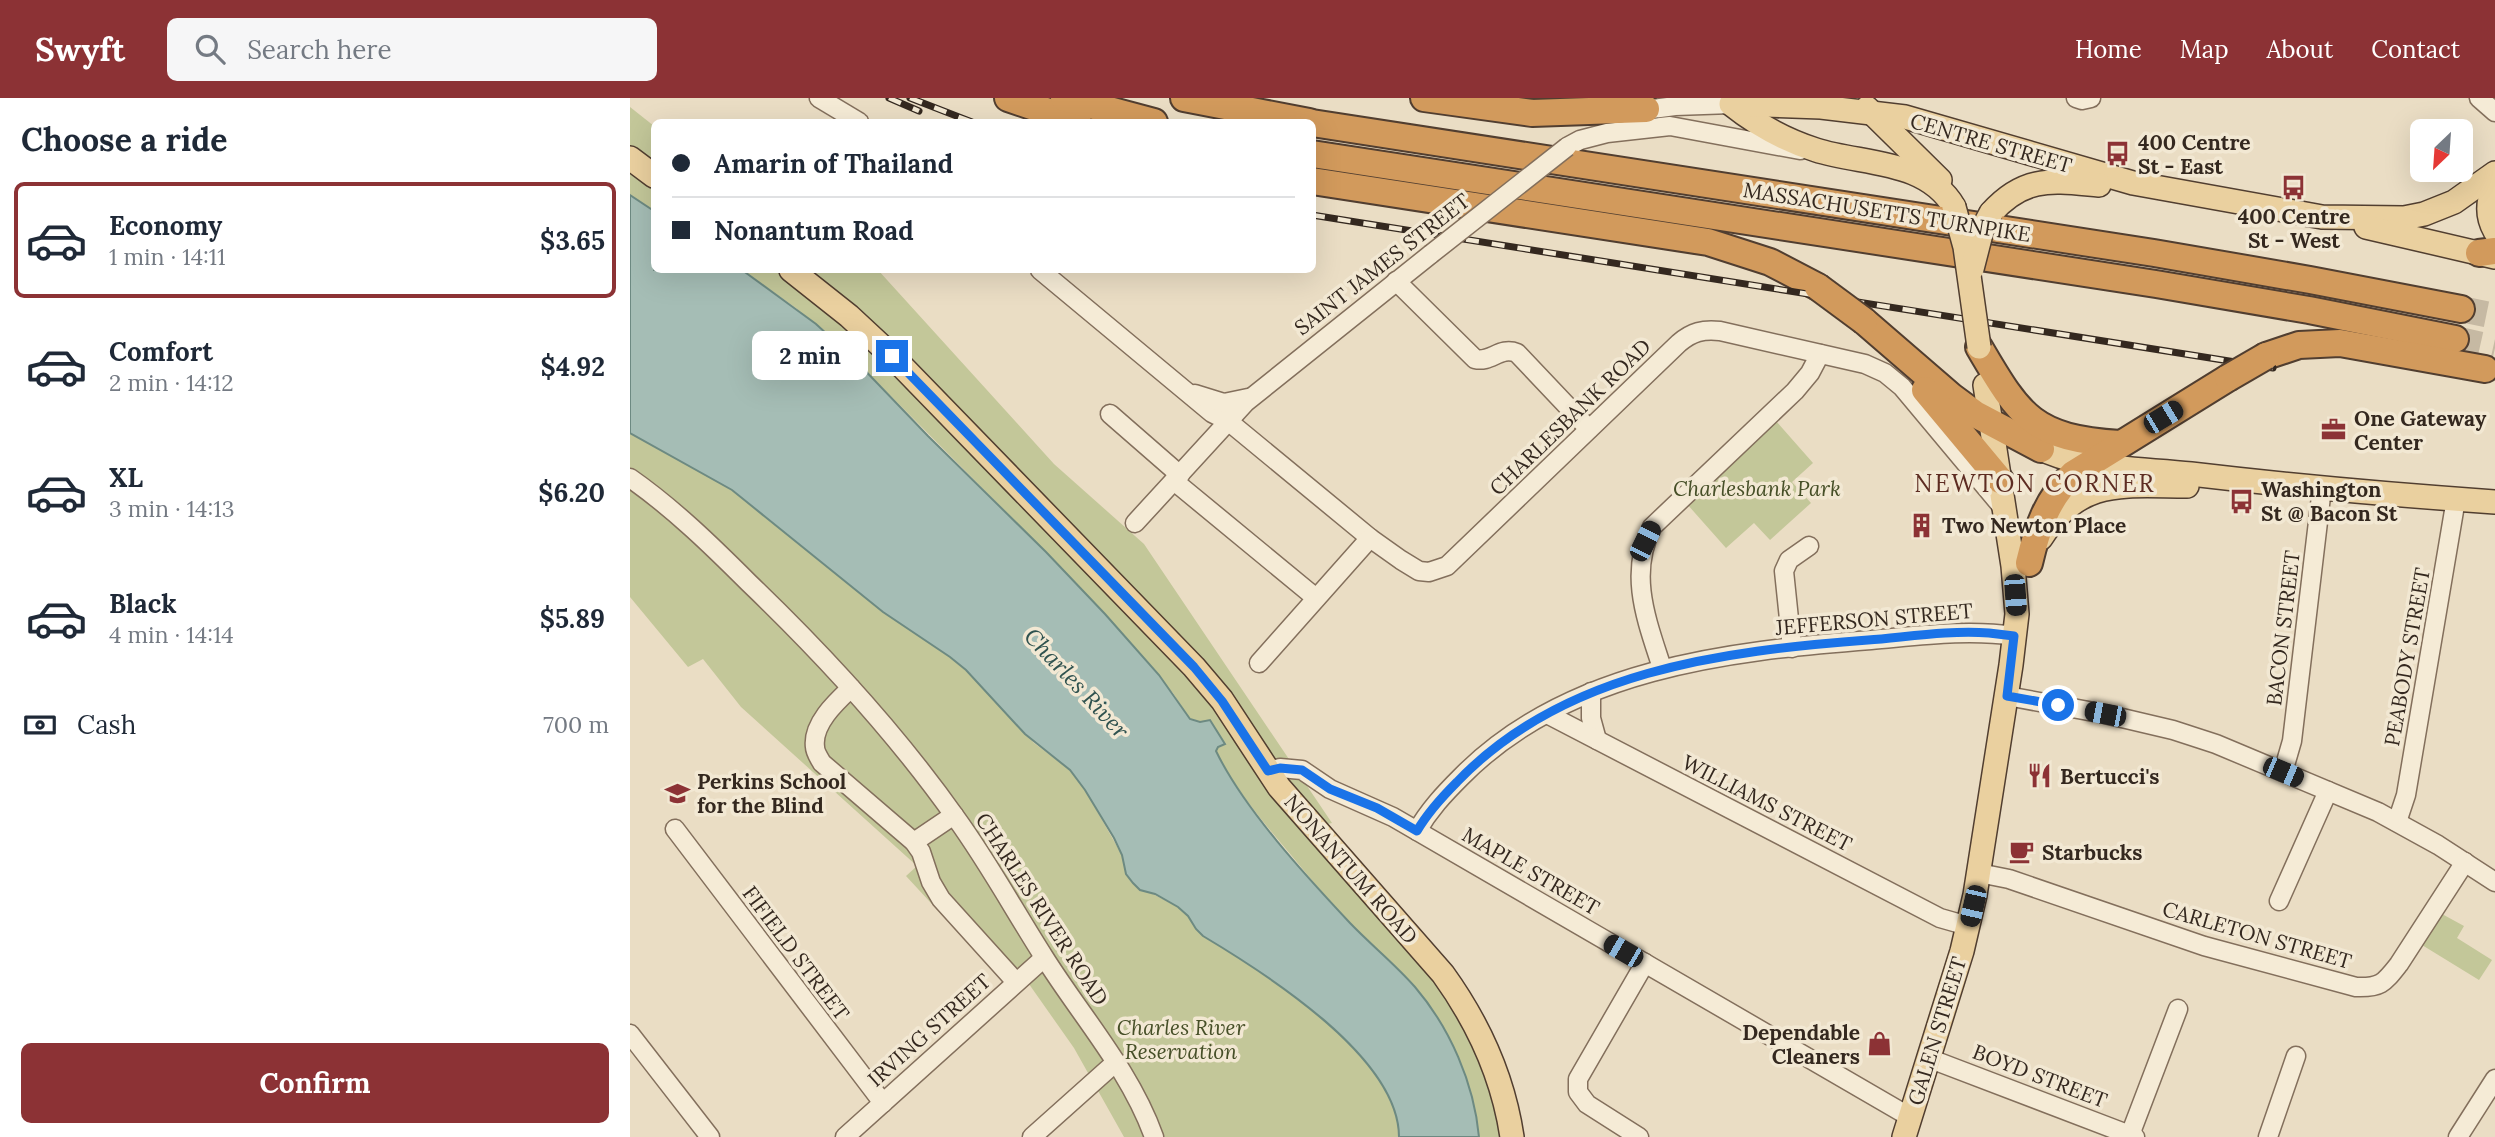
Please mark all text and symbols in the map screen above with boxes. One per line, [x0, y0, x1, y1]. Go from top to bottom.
search box [167, 18, 657, 81]
text: Swyft [35, 28, 125, 70]
icon: search [191, 30, 229, 68]
text: Search here [247, 33, 391, 66]
text: Home [2075, 34, 2142, 65]
text: Map [2180, 34, 2229, 65]
text: About [2267, 34, 2333, 65]
text: Contact [2371, 34, 2460, 65]
street label: CENTRE STREET [1907, 107, 2075, 179]
text: Choose a ride [21, 119, 228, 160]
north arrow [2410, 119, 2473, 182]
map controls [2410, 119, 2473, 182]
place label: 400 Centre St - East [2138, 129, 2251, 180]
bus stop icon: 400 Centre St - East [2104, 140, 2132, 168]
text: Amarin of Thailand [714, 147, 953, 180]
bus stop icon: 400 Centre St - West [2280, 173, 2308, 201]
street label: MASSACHUSETTS TURNPIKE [1741, 176, 2033, 248]
street label: SAINT JAMES STREET [1289, 187, 1475, 341]
place label: 400 Centre St - West [2238, 203, 2350, 254]
icon: car [25, 209, 88, 272]
text: Economy [109, 209, 222, 242]
text: Nonantum Road [714, 214, 914, 247]
text: $3.65 [540, 224, 605, 257]
text: 1 min · 14:11 [109, 242, 226, 271]
callout: 2 min [752, 331, 868, 380]
street label: CHARLESBANK ROAD [1484, 333, 1656, 501]
icon: car [25, 335, 88, 398]
text: Comfort [109, 335, 213, 368]
route end [876, 340, 908, 372]
text: 2 min [779, 341, 841, 370]
text: $4.92 [541, 350, 605, 383]
text: 2 min · 14:12 [109, 368, 234, 397]
car [2140, 397, 2187, 437]
place label: One Gateway Center [2354, 405, 2487, 456]
office icon: One Gateway Center [2320, 416, 2348, 444]
icon: car [25, 461, 88, 524]
text: XL [109, 461, 143, 494]
district label: NEWTON CORNER [1914, 468, 2156, 499]
park label: Charlesbank Park [1673, 475, 1841, 502]
text: $6.20 [538, 476, 605, 509]
place label: Washington St @ Bacon St [2261, 476, 2398, 527]
bus stop icon: Washington St @ Bacon St [2227, 487, 2255, 515]
text: 3 min · 14:13 [109, 494, 234, 523]
building icon: Two Newton Place [1908, 511, 1936, 539]
place label: Two Newton Place [1942, 512, 2126, 539]
car [1627, 518, 1664, 564]
street label: BACON STREET [2260, 549, 2306, 707]
street label: PEABODY STREET [2378, 566, 2436, 748]
car [2004, 573, 2027, 617]
icon: car [25, 587, 88, 650]
text: Black [109, 587, 177, 620]
street label: JEFFERSON STREET [1773, 597, 1974, 641]
text: $5.89 [540, 602, 605, 635]
text: 4 min · 14:14 [109, 620, 234, 649]
water label: Charles River [1018, 622, 1136, 745]
route start [2042, 689, 2074, 721]
car [2083, 700, 2128, 728]
icon: cash [21, 706, 59, 744]
text: Cash [77, 708, 136, 741]
text: 700 m [543, 710, 609, 739]
street label: WILLIAMS STREET [1677, 748, 1857, 858]
car [2260, 754, 2307, 790]
restaurant icon: Bertucci's [2026, 762, 2054, 790]
place label: Bertucci's [2060, 763, 2159, 790]
place label: Perkins School for the Blind [697, 768, 847, 819]
school or university icon: Perkins School for the Blind [663, 779, 691, 807]
street label: NONANTUM ROAD [1279, 788, 1423, 950]
street label: CHARLES RIVER ROAD [970, 808, 1114, 1010]
street label: MAPLE STREET [1458, 821, 1604, 921]
cafe icon: Starbucks [2008, 838, 2036, 866]
place label: Starbucks [2042, 839, 2143, 866]
street label: FIFIELD STREET [737, 880, 855, 1026]
car [1959, 883, 1988, 929]
street label: CARLETON STREET [2159, 895, 2355, 975]
car [1600, 931, 1647, 971]
street label: GALEN STREET [1902, 953, 1972, 1109]
street label: IRVING STREET [862, 968, 996, 1092]
park label: Charles River Reservation [1117, 1014, 1246, 1065]
place label: Dependable Cleaners [1742, 1019, 1860, 1070]
shop icon: Dependable Cleaners [1866, 1030, 1894, 1058]
street label: BOYD STREET [1969, 1038, 2111, 1114]
button: Confirm [21, 1043, 609, 1123]

